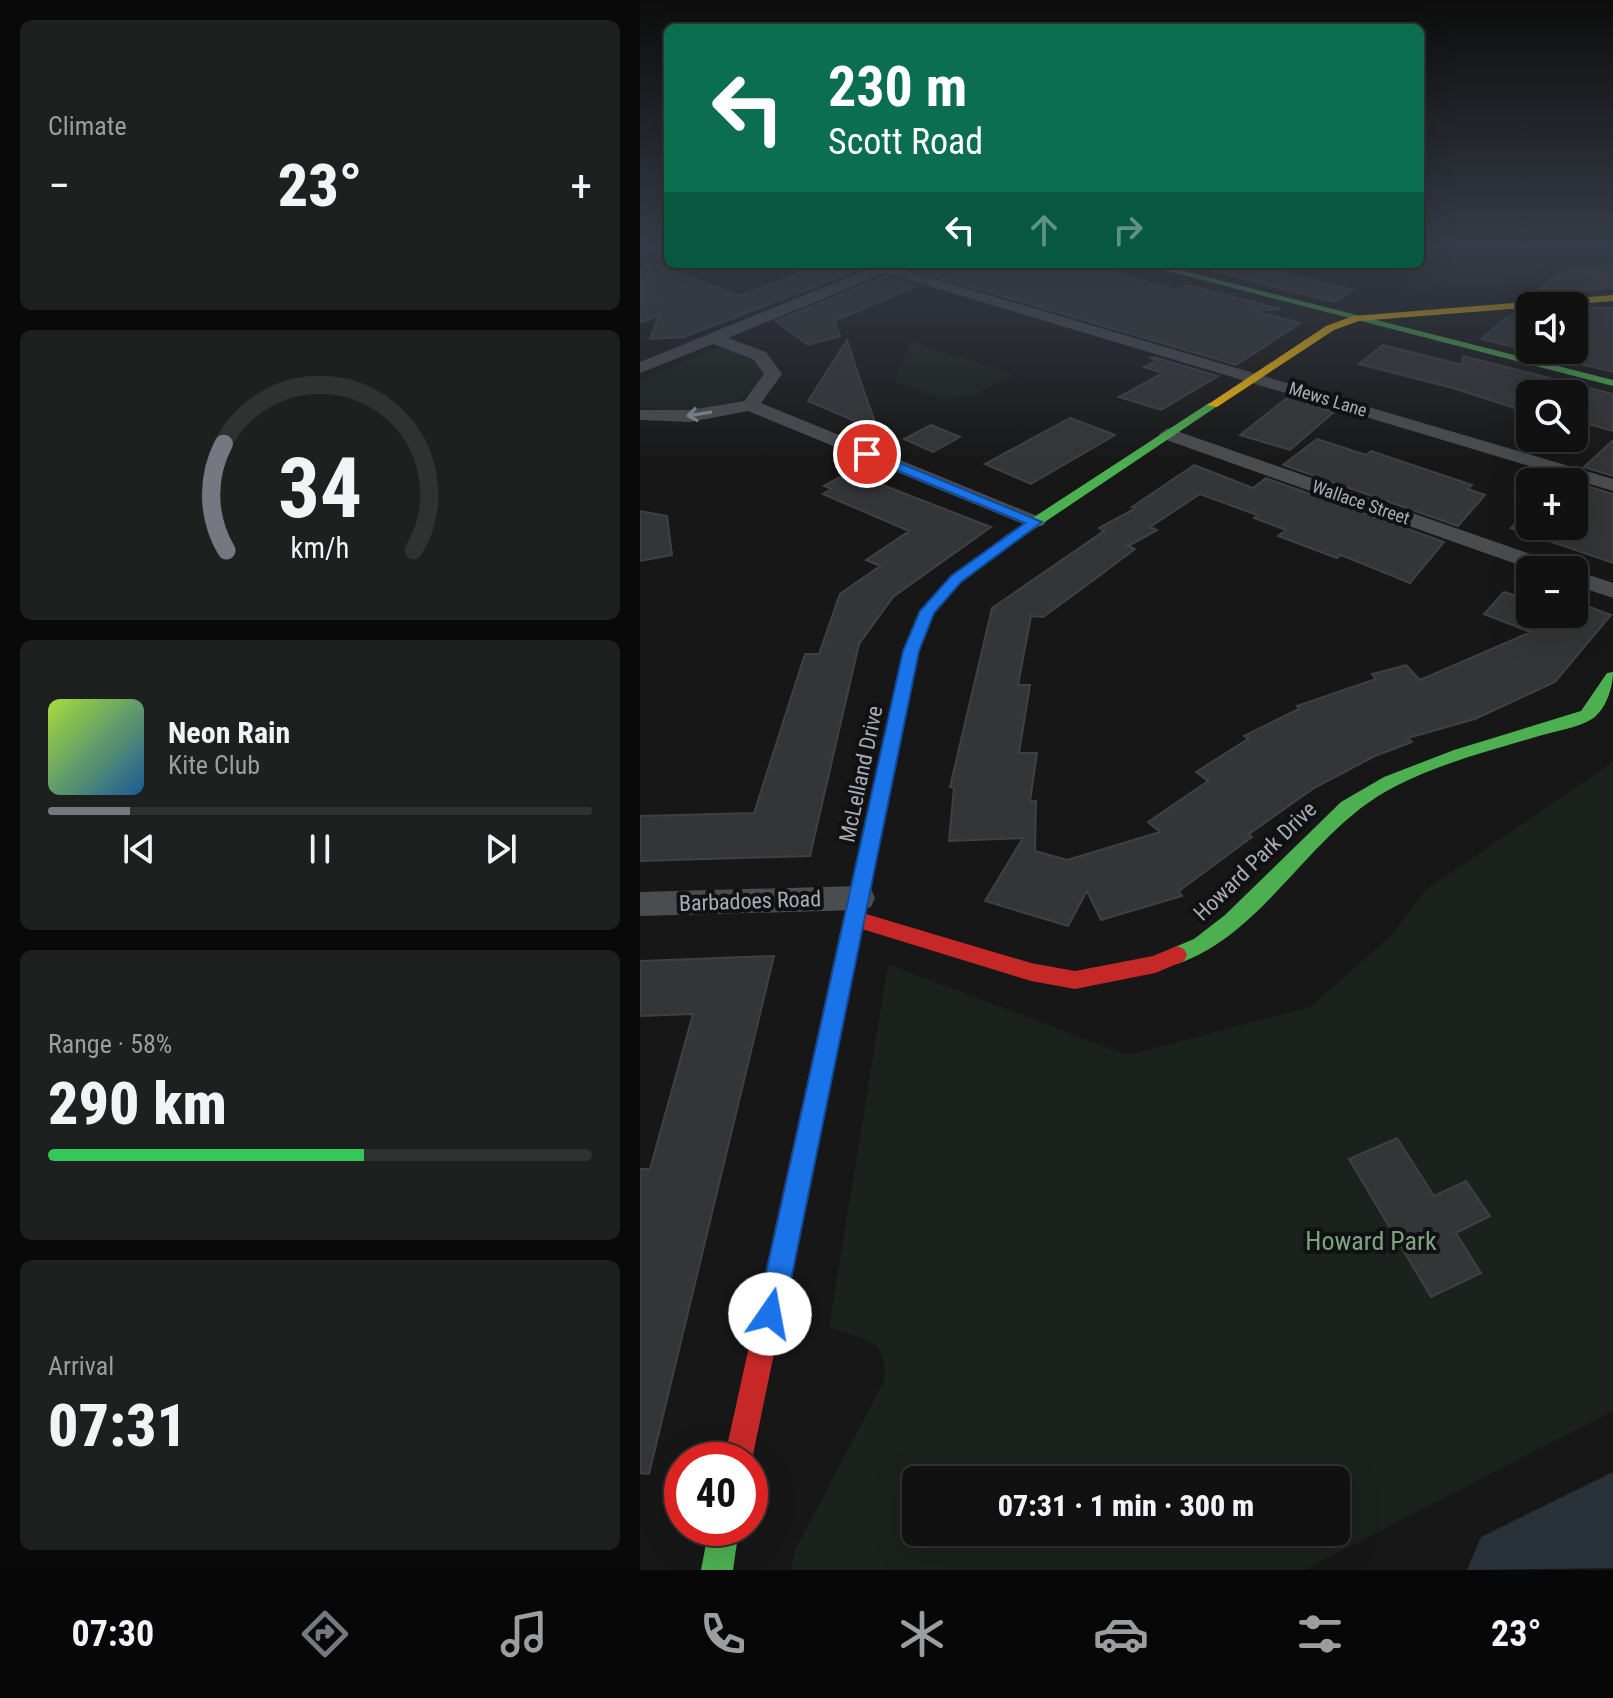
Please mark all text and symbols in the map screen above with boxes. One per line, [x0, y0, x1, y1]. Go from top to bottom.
text: 230 m [828, 54, 967, 120]
icon: left [696, 56, 800, 160]
text: Climate [48, 111, 127, 141]
text: Scott Road [828, 121, 983, 163]
text: 23° [278, 150, 362, 221]
text: − [48, 160, 70, 212]
text: + [570, 160, 592, 212]
icon: left [938, 208, 982, 252]
icon: ahead [1022, 208, 1066, 252]
icon: right [1106, 208, 1150, 252]
map controls [1516, 292, 1588, 628]
button: sound [1516, 292, 1588, 364]
street label: Mews Lane [1286, 377, 1370, 421]
button: search [1516, 380, 1588, 452]
one-way arrow [687, 407, 712, 422]
pin [833, 420, 901, 488]
icon: arrive [845, 432, 889, 476]
text: 34 [278, 440, 362, 537]
button: + [1516, 468, 1588, 540]
street label: Wallace Street [1309, 475, 1413, 529]
text: km/h [291, 531, 349, 565]
button: − [1516, 556, 1588, 628]
street label: McLelland Drive [834, 704, 888, 844]
text: Neon Rain [168, 715, 290, 750]
text: Kite Club [168, 750, 260, 780]
street label: Howard Park Drive [1189, 796, 1321, 926]
icon: previous [117, 827, 161, 871]
icon: pause [298, 827, 342, 871]
icon: next [479, 827, 523, 871]
street label: Barbadoes Road [679, 886, 821, 916]
text: Range · 58% [48, 1029, 172, 1059]
text: 290 km [48, 1068, 227, 1139]
park label: Howard Park [1305, 1226, 1437, 1256]
position arrow [728, 1272, 812, 1356]
text: Arrival [48, 1351, 114, 1381]
text: 07:31 [48, 1390, 187, 1461]
speed limit sign: 40 [664, 1442, 768, 1546]
text: 07:31 · 1 min · 300 m [998, 1488, 1254, 1523]
icon: directions [297, 1606, 353, 1662]
icon: music [496, 1606, 552, 1662]
icon: phone [695, 1606, 751, 1662]
icon: climate [894, 1606, 950, 1662]
icon: car [1093, 1606, 1149, 1662]
icon: filters [1292, 1606, 1348, 1662]
text: 07:30 [71, 1613, 154, 1655]
text: 23° [1491, 1613, 1541, 1655]

